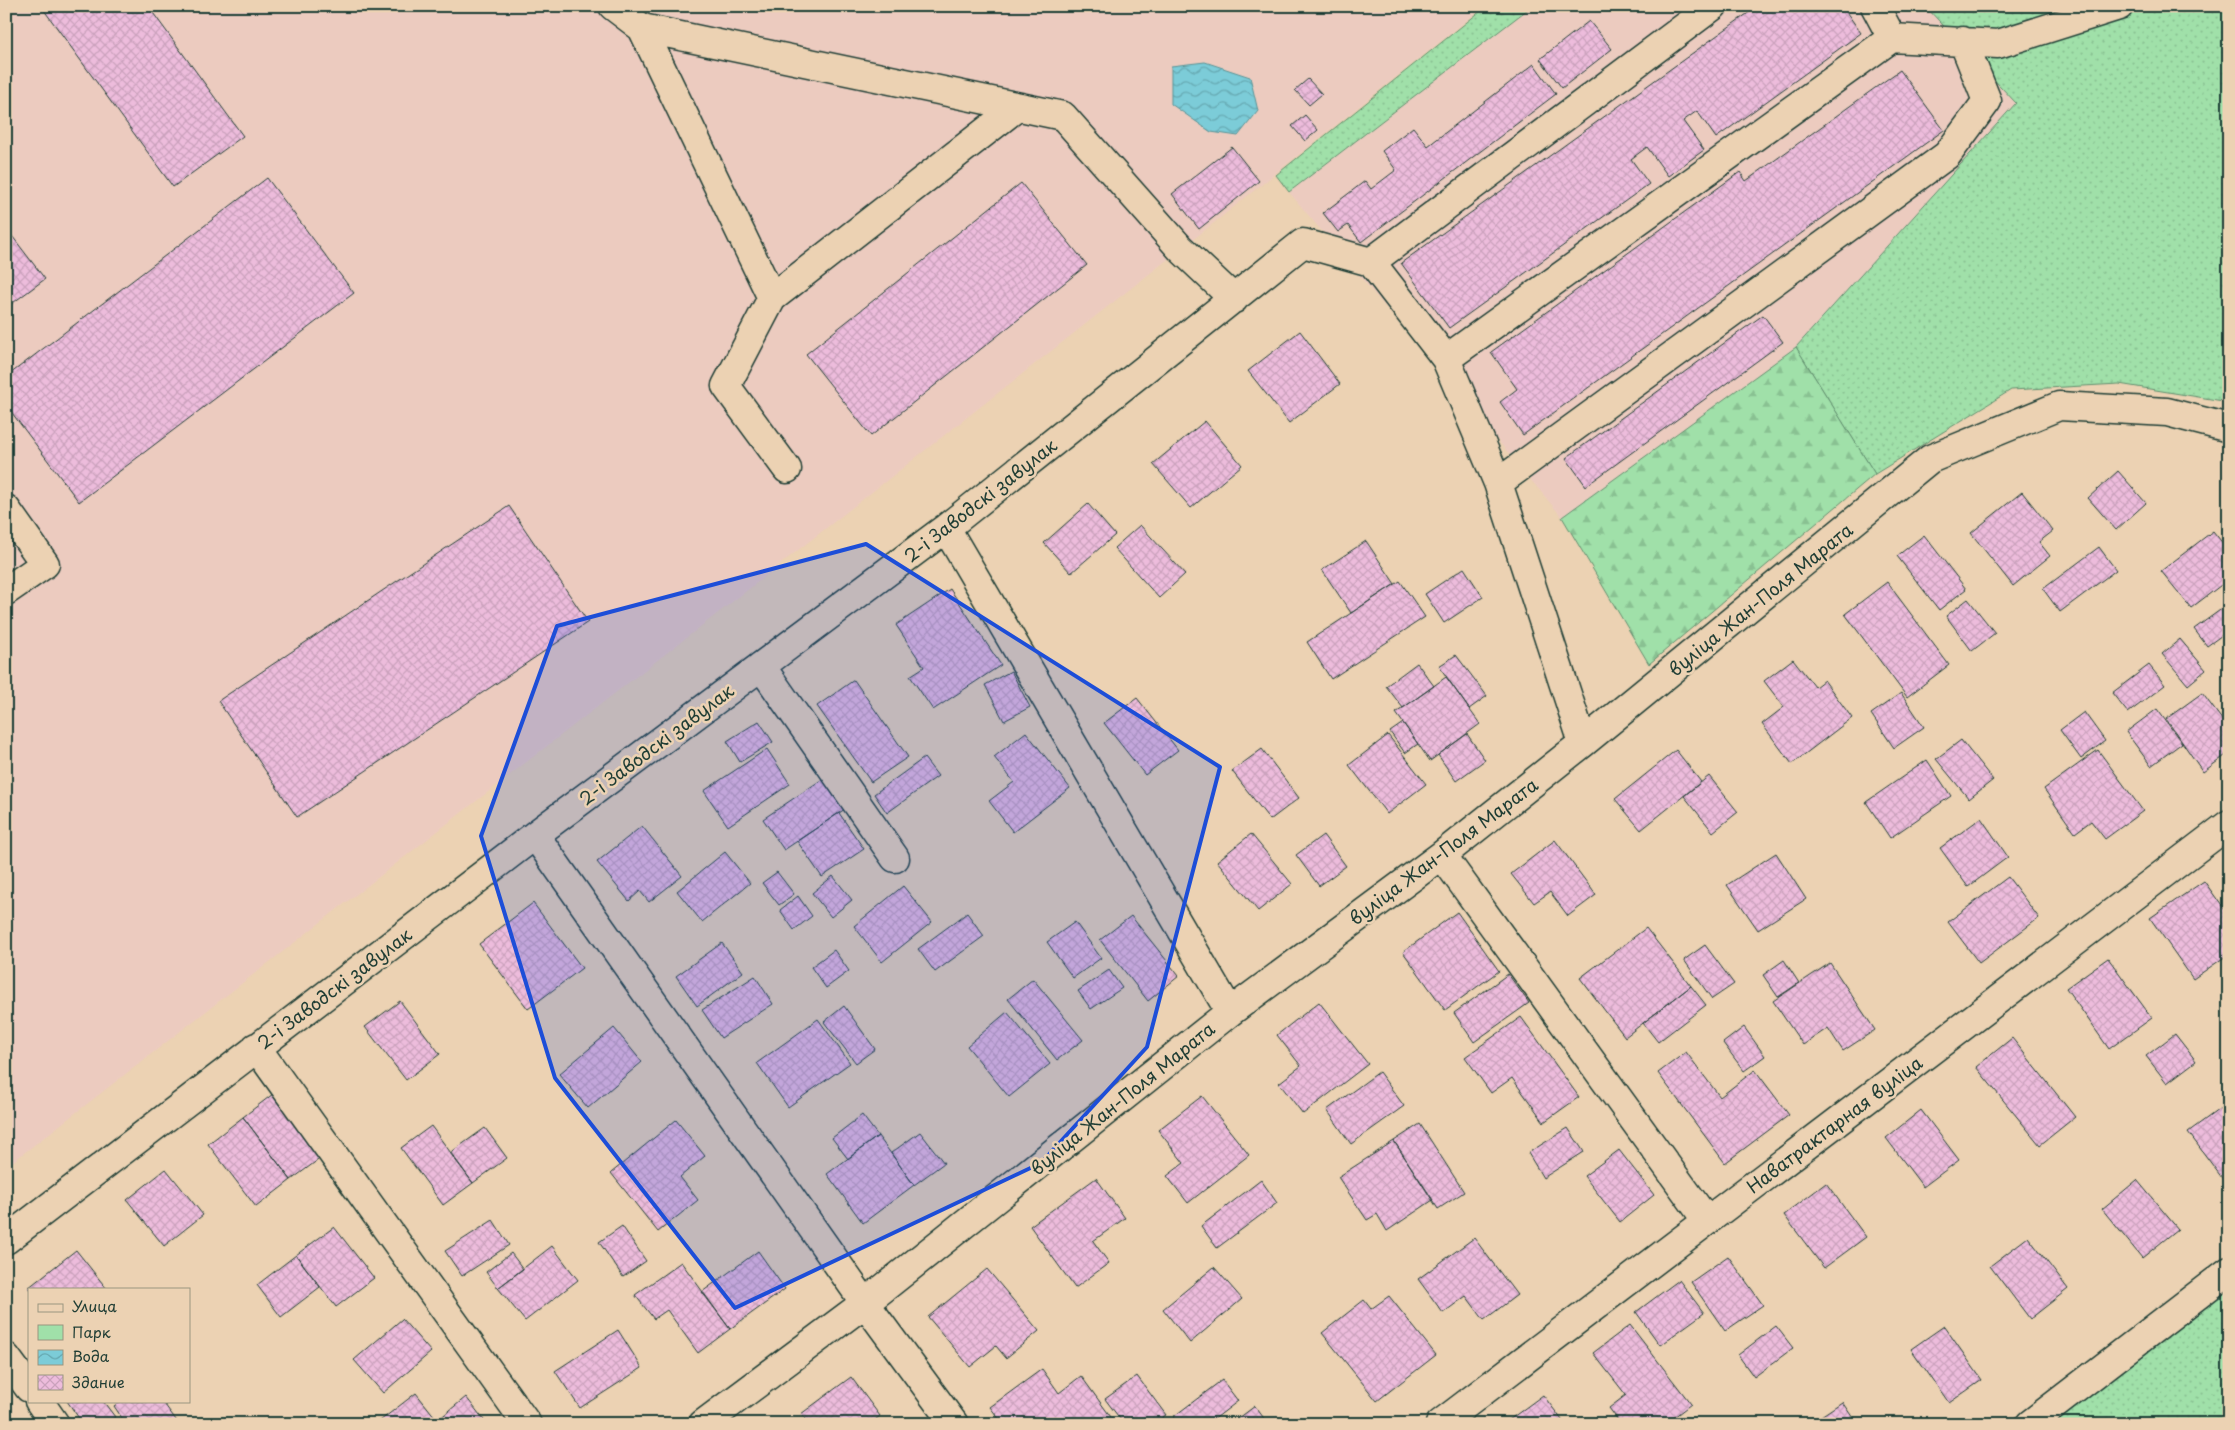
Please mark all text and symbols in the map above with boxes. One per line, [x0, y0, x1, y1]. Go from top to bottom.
street label: 2-і Заводскі завулак [898, 431, 1062, 568]
street label: вуліца Жан-Поля Марата [1662, 516, 1859, 682]
street label: 2-і Заводскі завулак [573, 677, 739, 811]
street label: вуліца Жан-Поля Марата [1343, 770, 1544, 931]
street label: 2-і Заводскі завулак [251, 921, 417, 1055]
street label: вуліца Жан-Поля Марата [1024, 1015, 1221, 1181]
street label: Наватрактарная вуліца [1740, 1049, 1928, 1199]
legend [28, 1288, 190, 1402]
text: Улица [72, 1294, 117, 1317]
text: Парк [72, 1320, 111, 1343]
text: Вода [72, 1344, 110, 1367]
text: Здание [72, 1370, 125, 1393]

